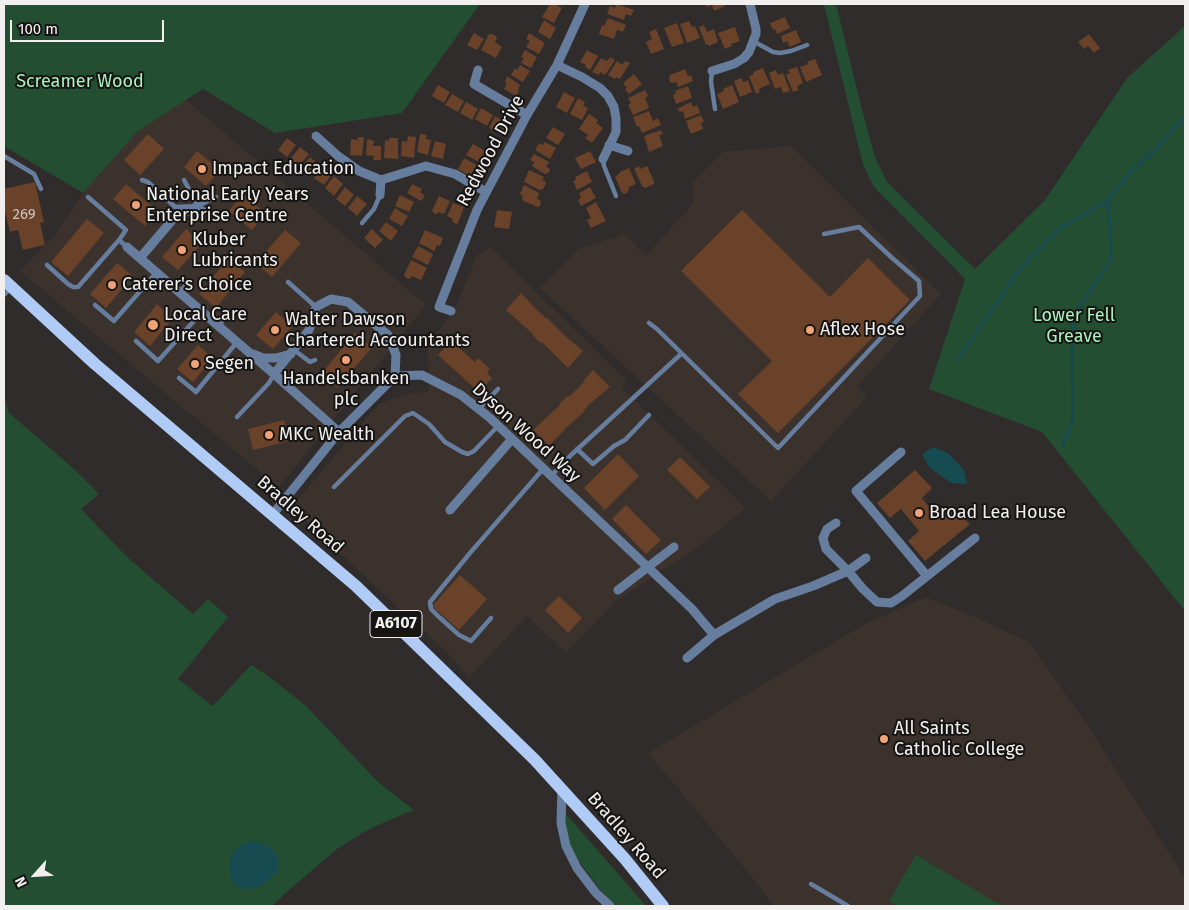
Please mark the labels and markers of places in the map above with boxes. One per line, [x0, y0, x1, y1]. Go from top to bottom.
place label: Impact Education [212, 158, 354, 180]
marker: Impact Education [196, 163, 208, 175]
place label: National Early Years Enterprise Centre [146, 184, 309, 226]
marker: National Early Years Enterprise Centre [130, 199, 142, 211]
place label: Kluber Lubricants [192, 229, 278, 272]
marker: Kluber Lubricants [176, 244, 188, 256]
place label: Caterer's Choice [122, 274, 252, 296]
marker: Caterer's Choice [106, 279, 118, 291]
place label: Local Care Direct [164, 304, 247, 346]
place label: Walter Dawson Chartered Accountants [285, 309, 470, 352]
marker: Local Care Direct [146, 318, 160, 332]
place label: Aflex Hose [820, 319, 905, 341]
marker: Walter Dawson Chartered Accountants [269, 324, 281, 336]
marker: Aflex Hose [804, 324, 816, 336]
place label: Segen [205, 353, 254, 375]
marker: Handelsbanken plc [340, 354, 352, 366]
marker: Segen [189, 358, 201, 370]
place label: Handelsbanken plc [282, 368, 410, 410]
place label: MKC Wealth [279, 424, 374, 446]
marker: MKC Wealth [263, 429, 275, 441]
place label: Broad Lea House [929, 502, 1066, 524]
marker: Broad Lea House [913, 507, 925, 519]
place label: All Saints Catholic College [894, 718, 1024, 761]
marker: All Saints Catholic College [878, 733, 890, 745]

